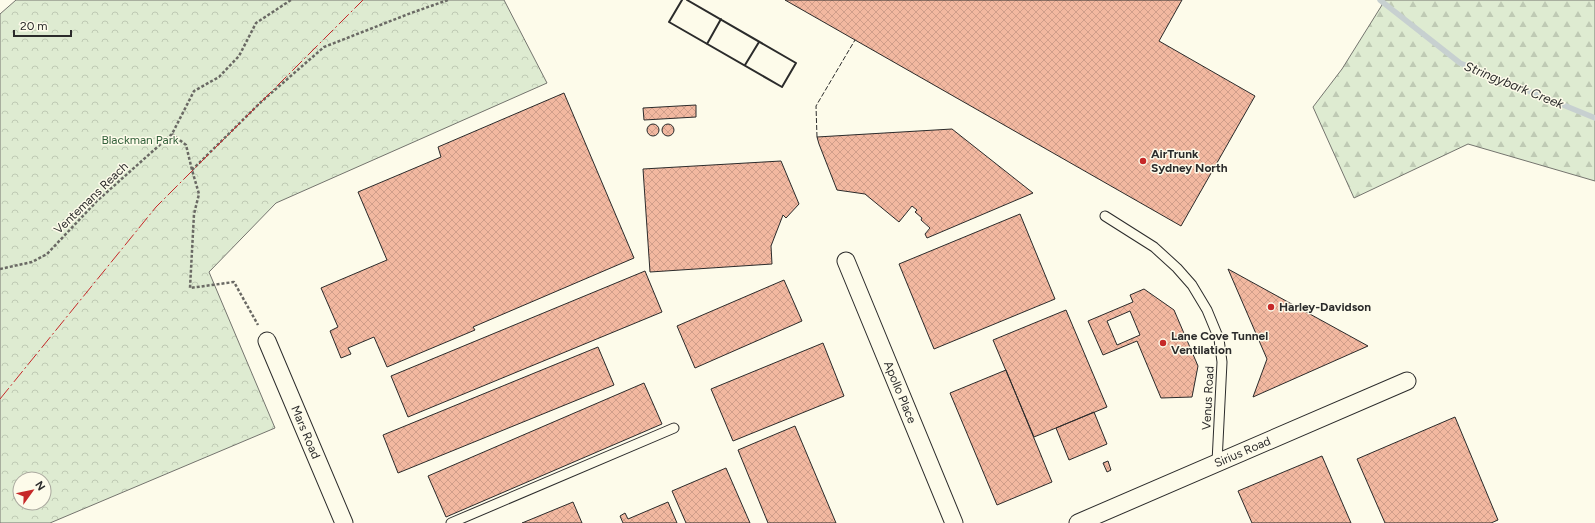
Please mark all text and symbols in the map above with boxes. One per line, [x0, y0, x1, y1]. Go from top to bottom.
scale bar [14, 12, 71, 38]
text: 20 m [20, 19, 48, 33]
water label: Stringybark Creek [1462, 58, 1566, 112]
park label: Blackman Park [101, 133, 179, 147]
place label: AirTrunk Sydney North [1151, 147, 1228, 175]
marker: AirTrunk Sydney North [1138, 156, 1148, 166]
street label: Ventemans Reach [51, 159, 131, 237]
place label: Harley-Davidson [1279, 300, 1371, 314]
marker: Harley-Davidson [1266, 302, 1276, 312]
place label: Lane Cove Tunnel Ventilation [1171, 329, 1268, 357]
marker: Lane Cove Tunnel Ventilation [1158, 338, 1168, 348]
street label: Apollo Place [881, 359, 919, 426]
street label: Venus Road [1199, 366, 1217, 430]
street label: Mars Road [288, 403, 323, 461]
street label: Sirius Road [1212, 434, 1273, 470]
north arrow [12, 471, 52, 511]
text: N [32, 479, 48, 493]

